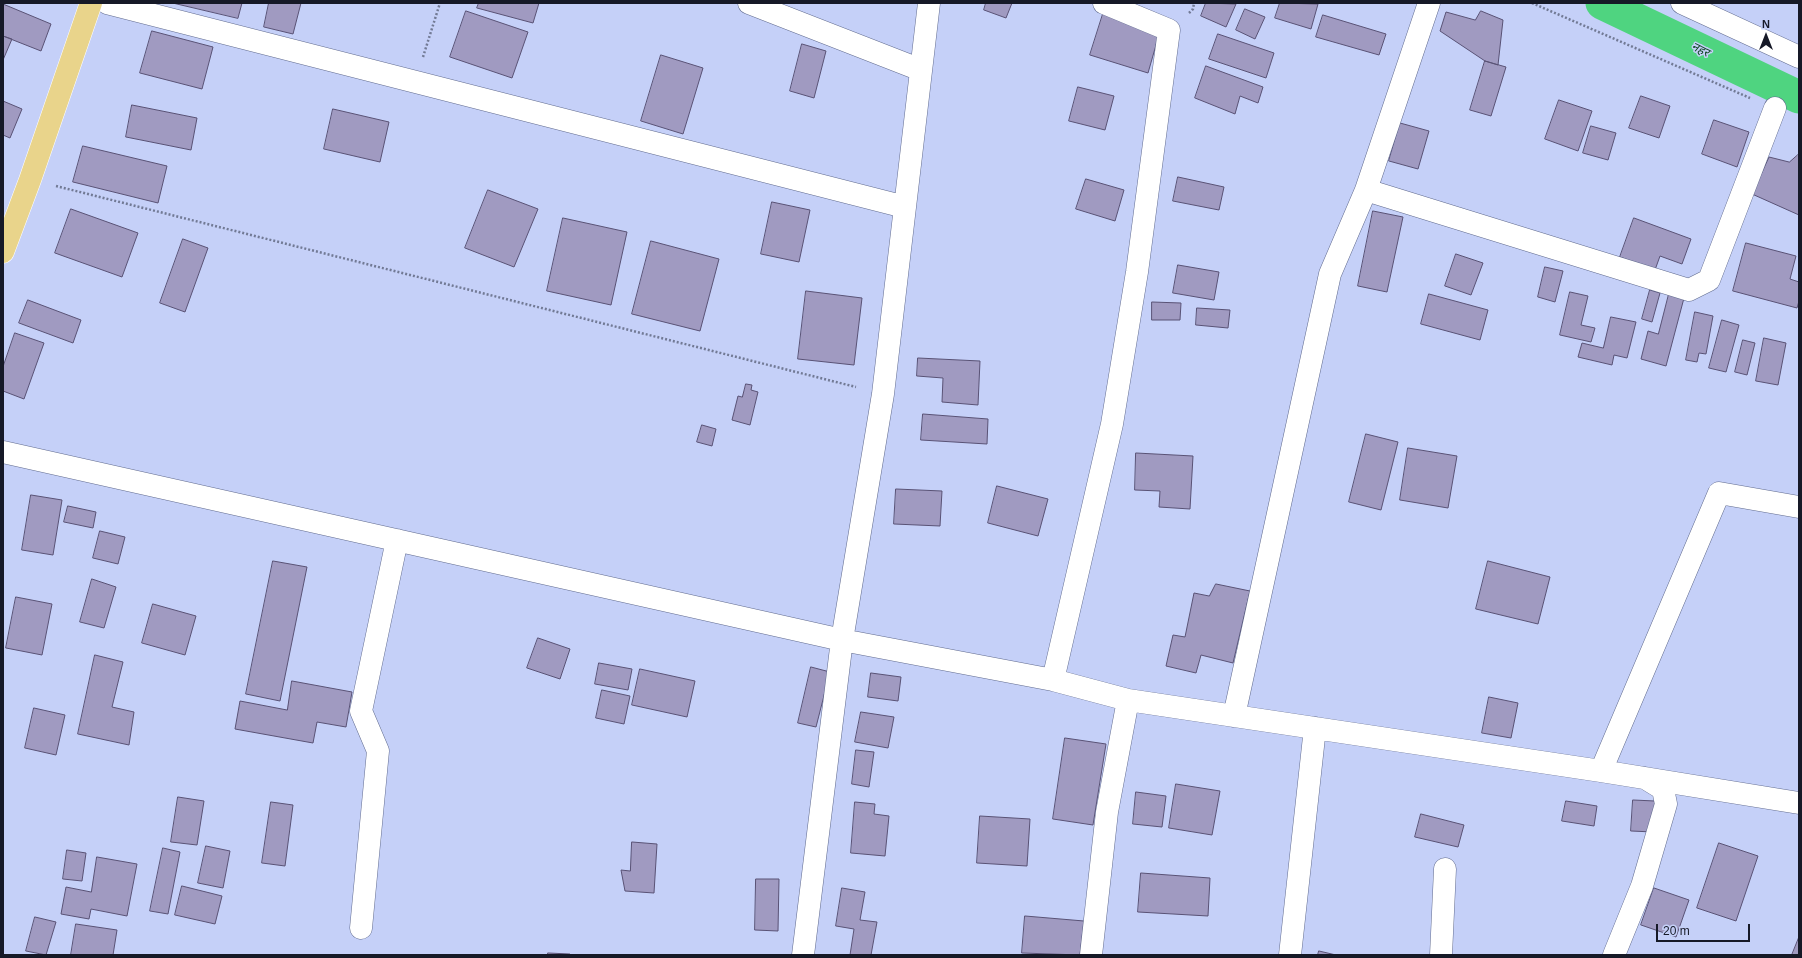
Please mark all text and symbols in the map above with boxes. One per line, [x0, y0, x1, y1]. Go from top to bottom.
north arrow [1746, 16, 1786, 56]
text: N [1762, 18, 1770, 30]
water label: नहर [1689, 40, 1711, 60]
scale bar [1658, 916, 1752, 942]
text: 20 m [1663, 924, 1690, 938]

